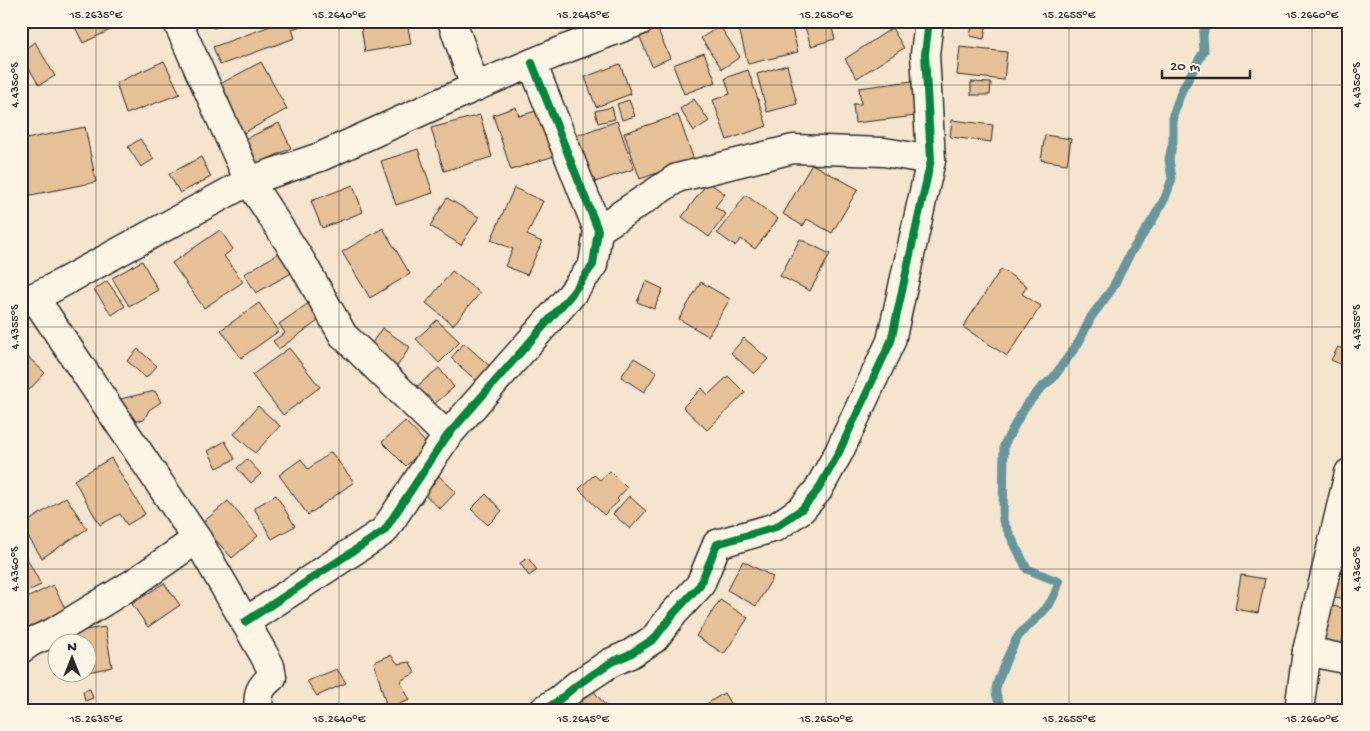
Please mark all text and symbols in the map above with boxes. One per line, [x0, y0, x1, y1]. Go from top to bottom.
text: 15.2635°E [69, 9, 123, 23]
text: 15.2640°E [312, 9, 366, 23]
text: 15.2645°E [556, 9, 609, 23]
text: 15.2650°E [799, 9, 853, 23]
text: 15.2655°E [1042, 9, 1096, 23]
text: 15.2660°E [1285, 9, 1339, 23]
scale bar [1162, 48, 1250, 80]
text: 20 m [1170, 58, 1200, 76]
text: 4.4350°S [9, 62, 23, 108]
text: 4.4350°S [1351, 62, 1365, 108]
text: 4.4355°S [9, 304, 23, 349]
text: 4.4355°S [1351, 304, 1365, 349]
text: 4.4360°S [9, 546, 23, 592]
text: 4.4360°S [1351, 546, 1365, 592]
north arrow [48, 634, 98, 684]
text: N [67, 639, 77, 656]
text: 15.2635°E [69, 713, 123, 727]
text: 15.2640°E [312, 713, 366, 727]
text: 15.2645°E [556, 713, 609, 727]
text: 15.2650°E [799, 713, 853, 727]
text: 15.2655°E [1042, 713, 1096, 727]
text: 15.2660°E [1285, 713, 1339, 727]

